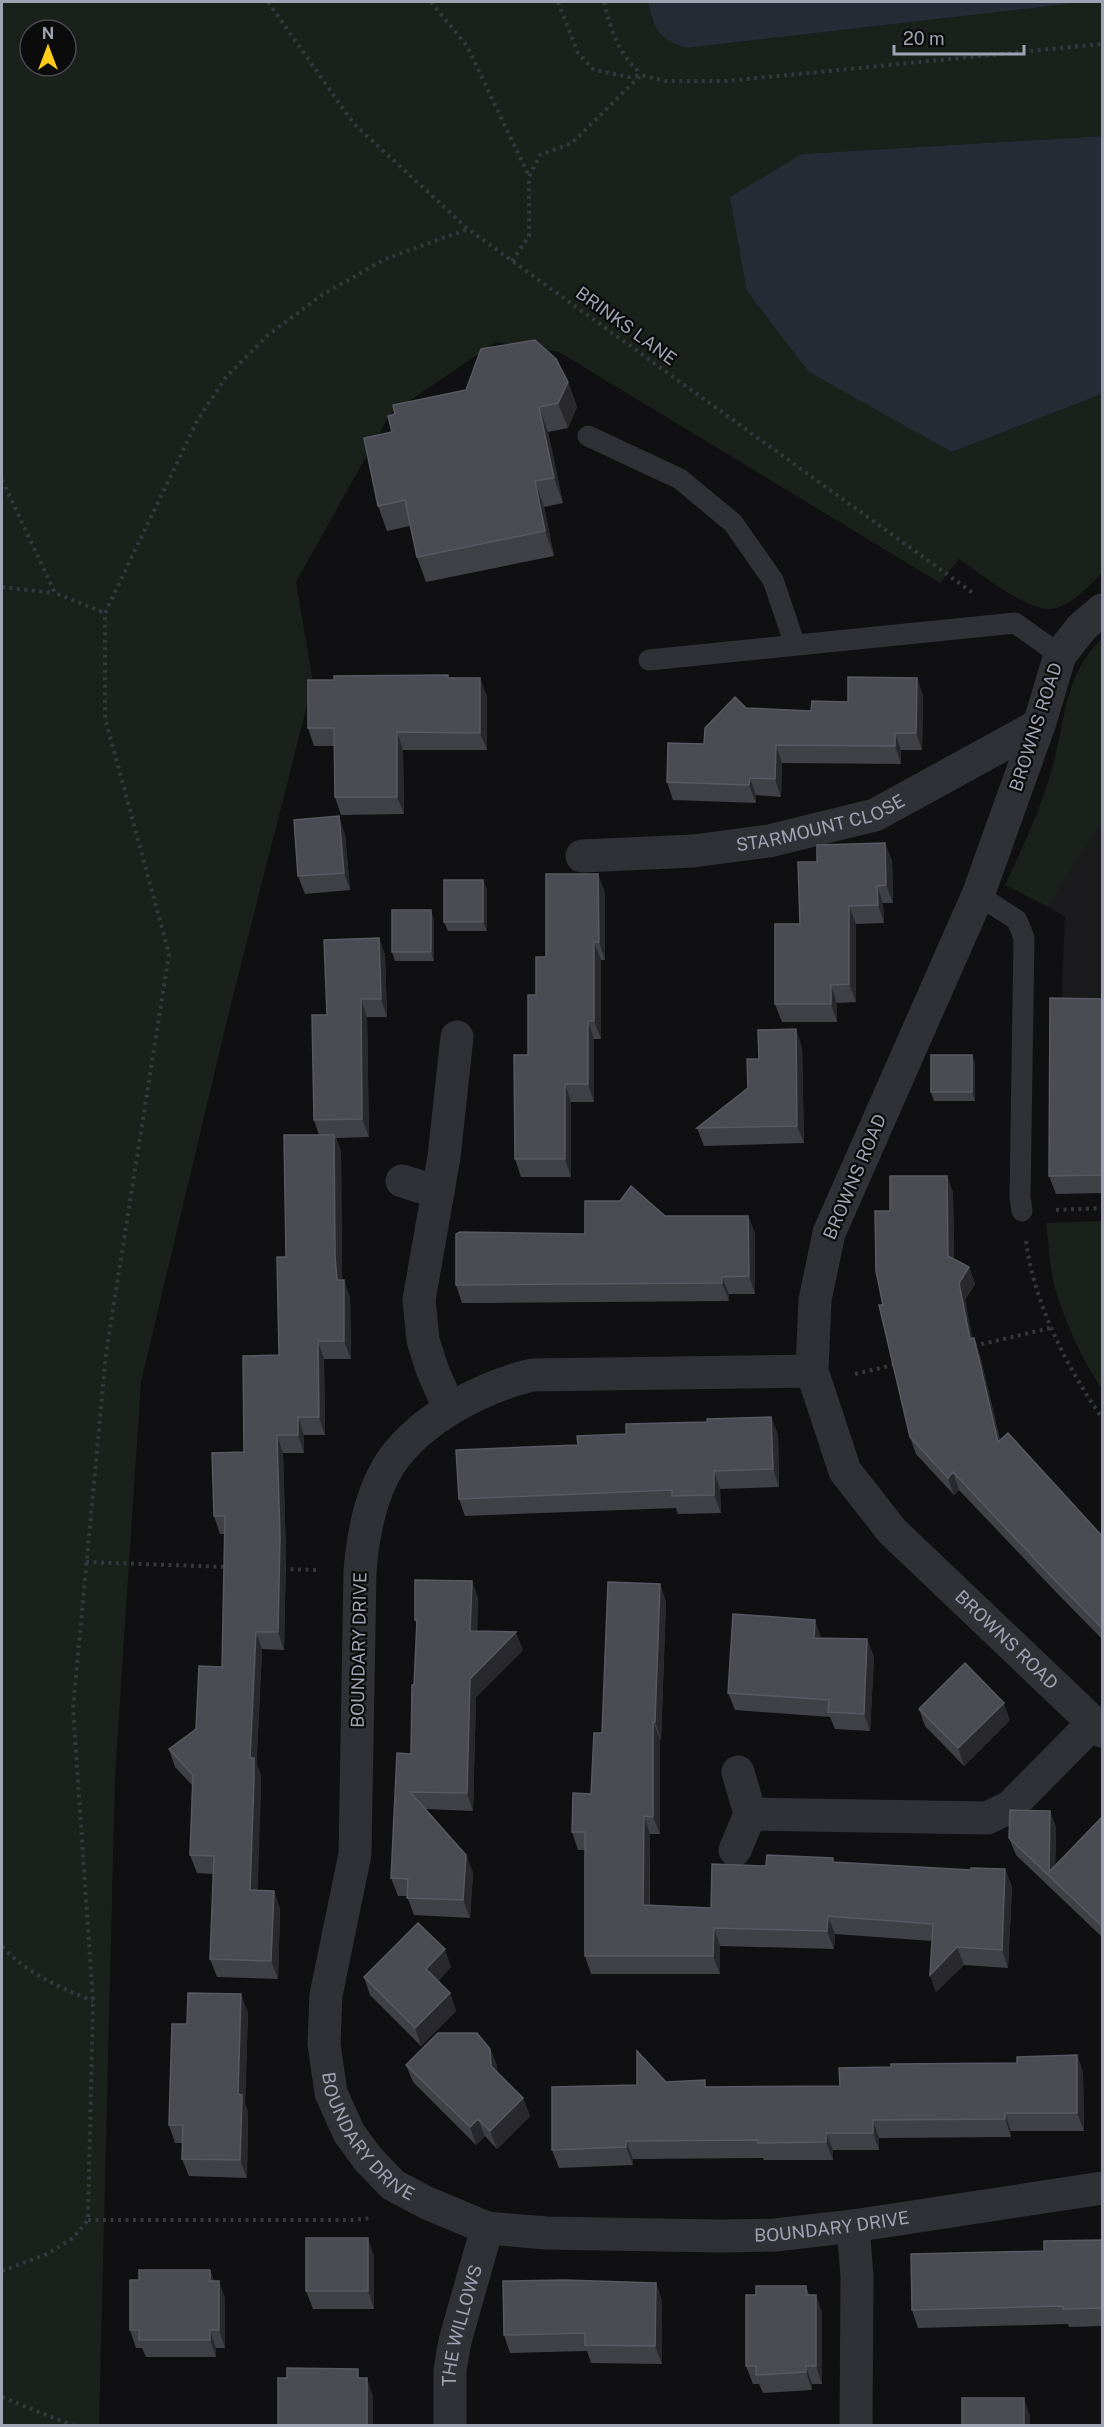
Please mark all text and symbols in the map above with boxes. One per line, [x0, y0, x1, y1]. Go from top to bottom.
north arrow [18, 18, 78, 78]
scale bar [894, 18, 1024, 56]
text: N [42, 24, 54, 43]
text: 20 m [903, 28, 945, 49]
street label: BRINKS LANE [572, 282, 681, 369]
street label: BROWNS ROAD [1005, 660, 1066, 794]
street label: STARMOUNT CLOSE [735, 790, 908, 855]
street label: BROWNS ROAD [819, 1111, 890, 1243]
street label: BOUNDARY DRIVE [347, 1572, 370, 1728]
street label: BROWNS ROAD [951, 1586, 1063, 1693]
street label: BOUNDARY DRIVE [318, 2071, 418, 2205]
street label: BOUNDARY DRIVE [754, 2207, 911, 2245]
street label: THE WILLOWS [438, 2262, 486, 2386]

